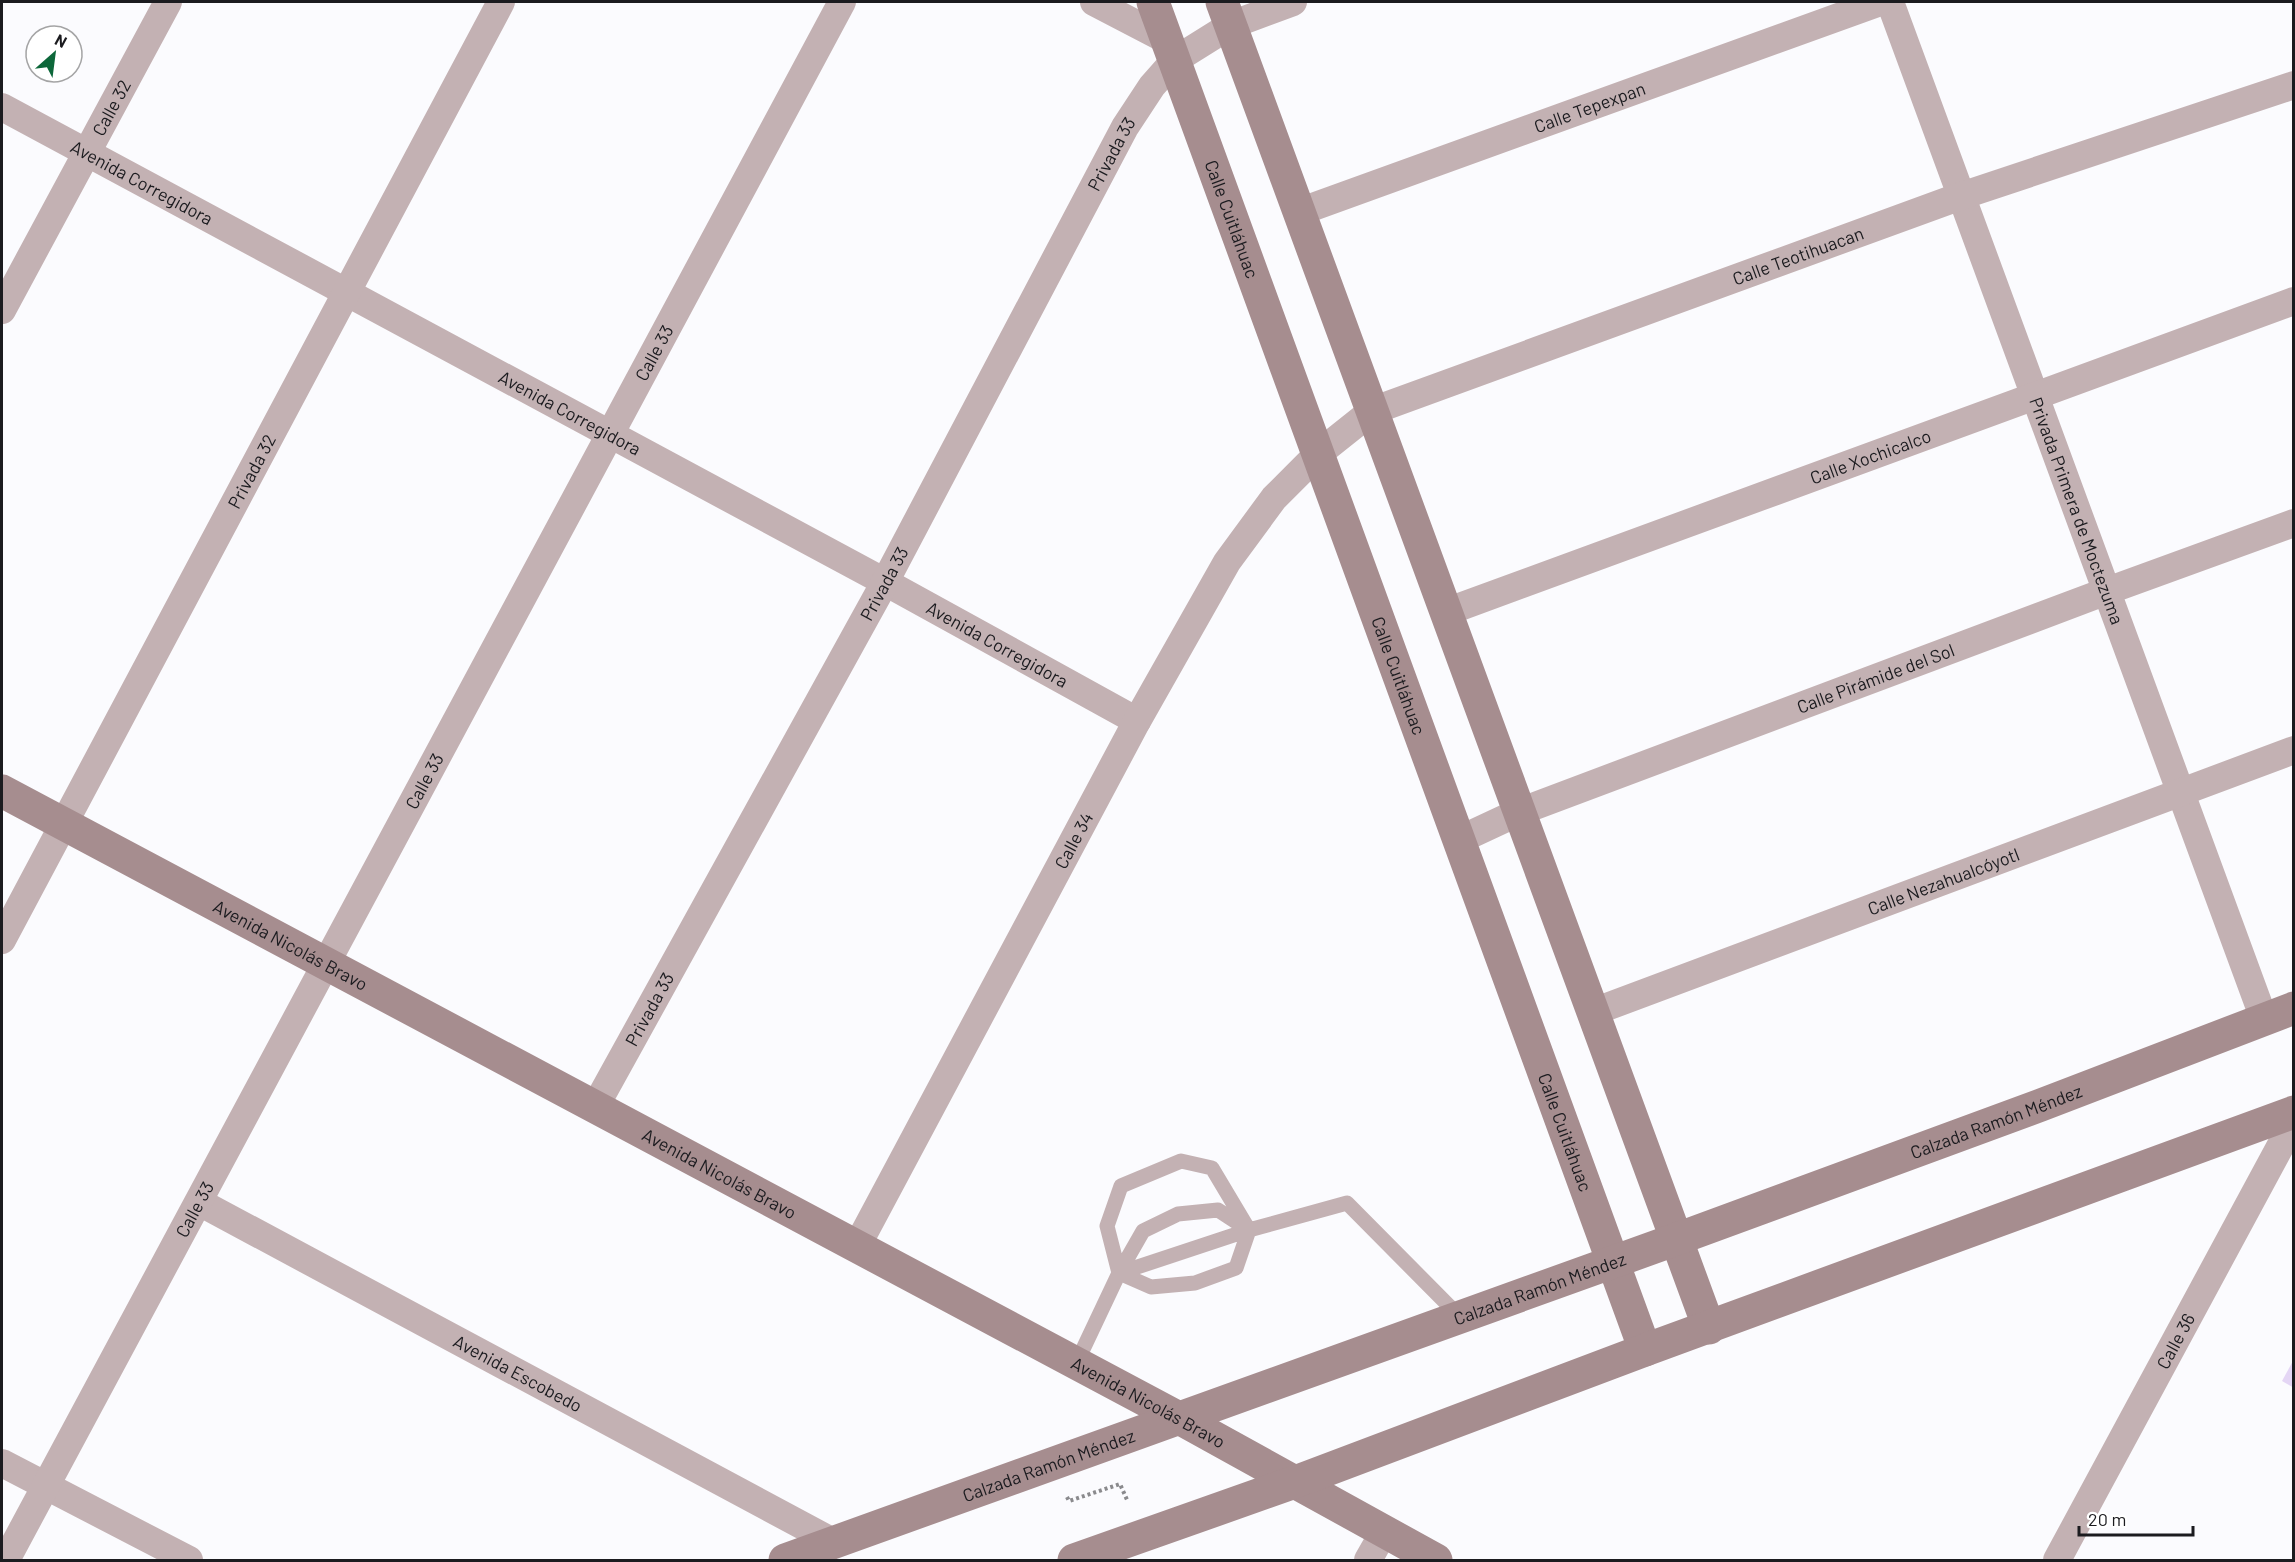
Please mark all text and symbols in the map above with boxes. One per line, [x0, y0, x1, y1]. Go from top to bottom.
north arrow [24, 24, 84, 84]
text: N [52, 29, 70, 51]
street label: Calle 32 [87, 76, 135, 139]
street label: Calle Tepexpan [1531, 77, 1648, 137]
street label: Privada 33 [1082, 113, 1140, 194]
street label: Avenida Corregidora [67, 135, 217, 229]
street label: Calle Cuitláhuac [1201, 157, 1264, 281]
street label: Calle Teotihuacan [1729, 222, 1866, 289]
street label: Calle 33 [630, 321, 678, 384]
street label: Avenida Corregidora [495, 365, 645, 460]
street label: Privada Primera de Moctezuma [2025, 394, 2129, 627]
street label: Calle Xochicalco [1807, 424, 1934, 489]
street label: Privada 32 [223, 430, 280, 512]
street label: Privada 33 [855, 543, 913, 624]
street label: Avenida Corregidora [923, 596, 1072, 692]
street label: Calle Cuitláhuac [1367, 613, 1431, 738]
street label: Calle Pirámide del Sol [1794, 638, 1957, 718]
street label: Calle 33 [400, 749, 448, 813]
street label: Calle 34 [1049, 808, 1097, 872]
street label: Calle Nezahualcóyotl [1864, 843, 2022, 919]
street label: Avenida Nicolás Bravo [210, 895, 372, 995]
street label: Privada 33 [620, 968, 678, 1050]
street label: Calle Cuitláhuac [1534, 1070, 1597, 1194]
street label: Calzada Ramón Méndez [1907, 1079, 2085, 1163]
street label: Avenida Nicolás Bravo [639, 1123, 800, 1223]
street label: Calle 33 [170, 1178, 218, 1241]
street label: Calzada Ramón Méndez [1451, 1247, 1629, 1330]
street label: Calle 36 [2151, 1309, 2199, 1373]
street label: Avenida Escobedo [450, 1330, 586, 1417]
street label: Avenida Nicolás Bravo [1068, 1352, 1229, 1452]
street label: Calzada Ramón Méndez [959, 1424, 1138, 1506]
scale bar [2079, 1499, 2193, 1537]
text: 20 m [2088, 1508, 2126, 1530]

